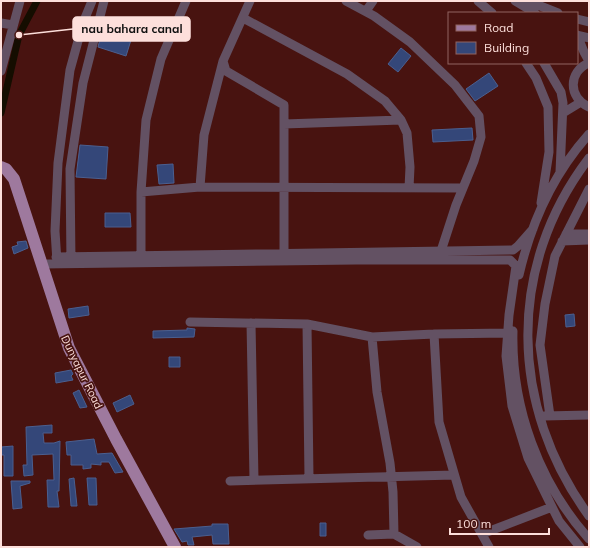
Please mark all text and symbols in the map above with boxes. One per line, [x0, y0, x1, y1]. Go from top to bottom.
legend [448, 12, 578, 64]
callout: nau bahara canal [73, 17, 190, 41]
text: Road [484, 20, 513, 35]
text: nau bahara canal [81, 21, 183, 36]
text: Building [484, 40, 529, 55]
street label: Dunyapur Road [58, 333, 106, 411]
scale bar [450, 510, 549, 536]
text: 100 m [456, 516, 491, 531]

